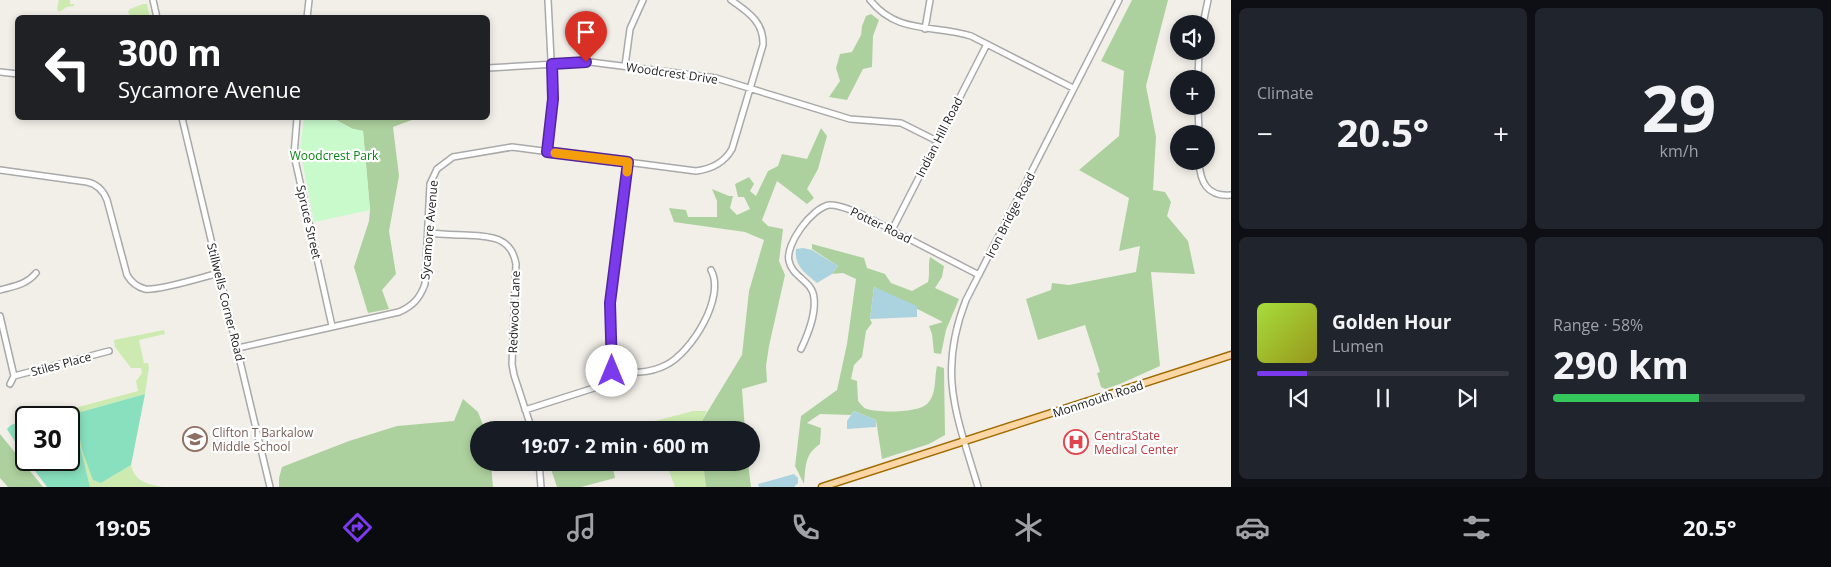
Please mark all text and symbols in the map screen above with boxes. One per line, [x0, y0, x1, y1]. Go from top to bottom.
pin [565, 11, 607, 62]
map controls [1170, 15, 1215, 170]
button: sound [1170, 15, 1215, 60]
icon: arrive [572, 18, 600, 46]
text: 300 m [118, 29, 222, 76]
icon: left [35, 35, 100, 100]
street label: Woodcrest Drive [625, 58, 719, 88]
text: 29 [1642, 63, 1716, 151]
button: + [1170, 70, 1215, 115]
text: Sycamore Avenue [118, 74, 301, 104]
text: Climate [1257, 82, 1314, 104]
street label: Indian Hill Road [911, 94, 967, 180]
text: 20.5° [1337, 106, 1429, 158]
text: − [1257, 114, 1273, 152]
text: + [1493, 114, 1509, 152]
button: − [1170, 125, 1215, 170]
text: km/h [1660, 140, 1698, 162]
park label: Woodcrest Park [290, 147, 379, 164]
street label: Iron Bridge Road [981, 169, 1039, 261]
street label: Sycamore Avenue [416, 179, 442, 280]
street label: Spruce Street [292, 183, 326, 261]
street label: Potter Road [847, 203, 915, 247]
street label: Stillwells Corner Road [203, 241, 249, 363]
street label: Redwood Lane [504, 270, 524, 354]
text: Golden Hour [1332, 309, 1451, 335]
text: Range · 58% [1553, 314, 1643, 336]
text: Lumen [1332, 335, 1384, 357]
text: 290 km [1553, 338, 1689, 390]
position arrow [585, 344, 637, 396]
street label: Stiles Place [29, 348, 93, 380]
street label: Monmouth Road [1050, 376, 1146, 422]
icon: previous [1285, 384, 1313, 412]
icon: pause [1369, 384, 1397, 412]
icon: next [1453, 384, 1481, 412]
speed limit sign: 30 [15, 406, 80, 471]
place label: Clifton T Barkalow Middle School [212, 424, 314, 455]
school or university icon: Clifton T Barkalow Middle School [182, 426, 208, 452]
place label: CentraState Medical Center [1094, 427, 1178, 458]
hospital icon: CentraState Medical Center [1063, 429, 1089, 455]
text: 19:07 · 2 min · 600 m [521, 433, 709, 459]
icon: directions [340, 510, 375, 545]
icon: music [564, 510, 599, 545]
icon: phone [788, 510, 823, 545]
icon: climate [1011, 510, 1046, 545]
icon: car [1235, 510, 1270, 545]
icon: filters [1459, 510, 1494, 545]
text: 19:05 [94, 512, 151, 542]
text: 20.5° [1683, 512, 1736, 542]

